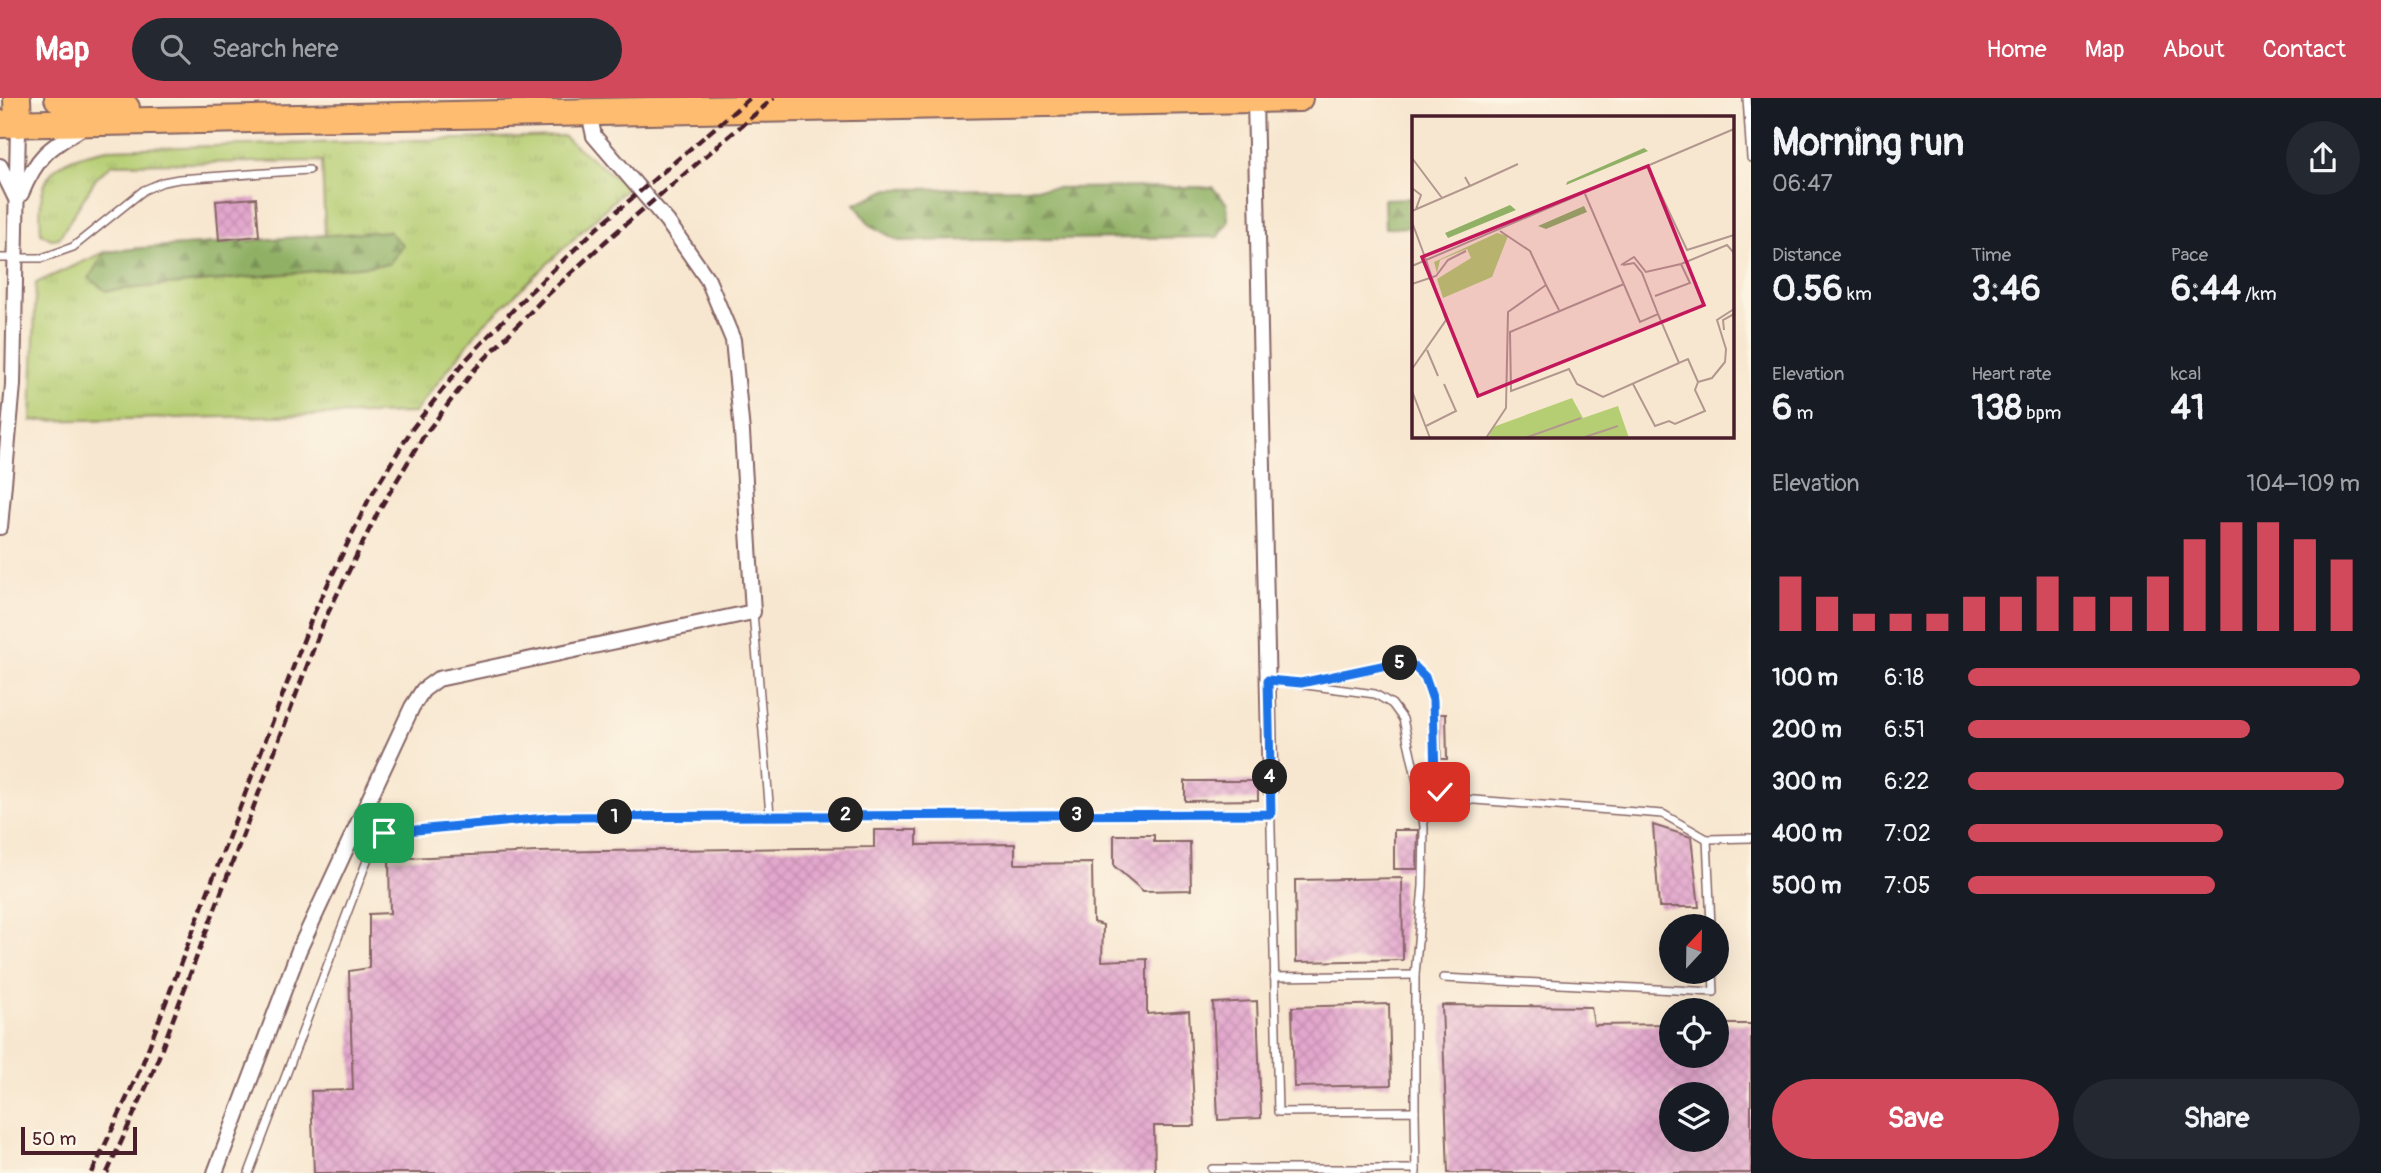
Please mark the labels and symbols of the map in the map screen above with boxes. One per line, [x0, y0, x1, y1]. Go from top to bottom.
inset map [1412, 116, 1734, 438]
pin: 5 [1382, 646, 1418, 680]
pin: 4 [1252, 760, 1288, 794]
pin [1410, 762, 1470, 822]
pin: 2 [828, 798, 864, 832]
pin: 3 [1060, 798, 1094, 832]
pin: 1 [598, 800, 632, 834]
pin [354, 803, 414, 863]
north arrow [1659, 914, 1729, 984]
scale bar [21, 1124, 136, 1156]

